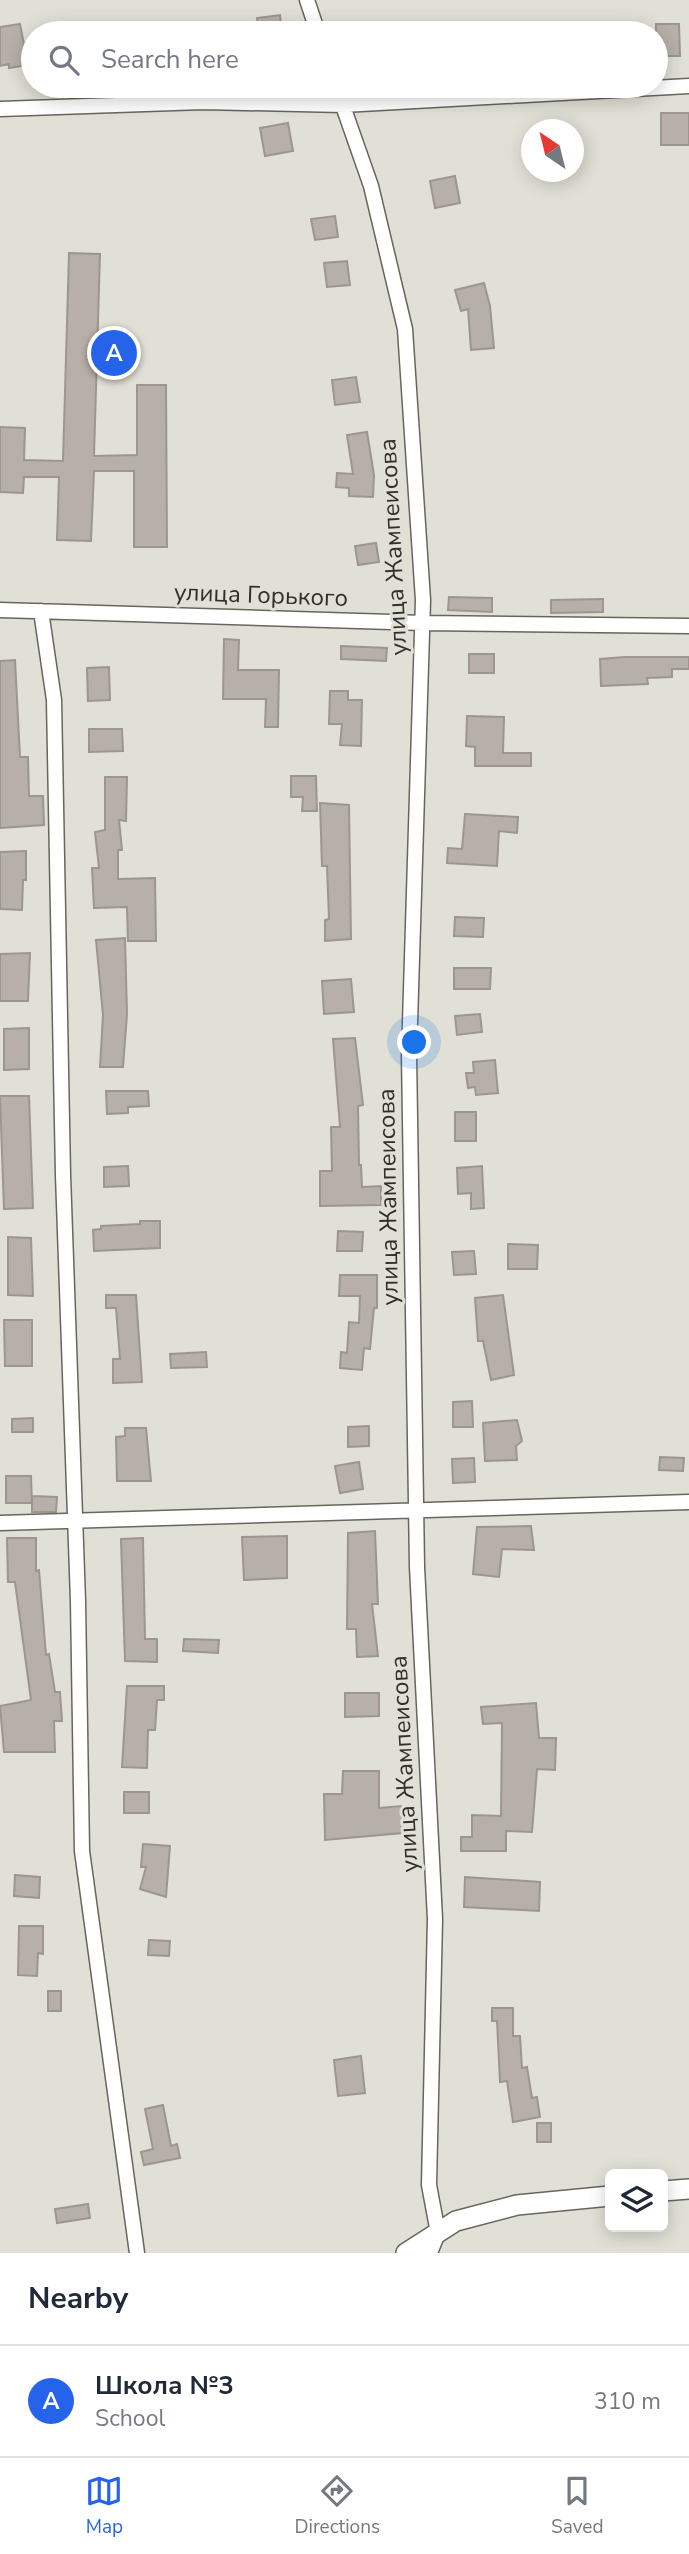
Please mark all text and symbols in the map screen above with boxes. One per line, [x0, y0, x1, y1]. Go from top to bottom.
search box [21, 21, 668, 98]
icon: search [45, 41, 83, 79]
text: Search here [101, 42, 239, 77]
north arrow [521, 119, 584, 182]
pin: A [91, 327, 137, 379]
street label: улица Жампеисова [371, 438, 415, 656]
street label: улица Горького [173, 576, 349, 614]
your location [397, 1025, 431, 1059]
street label: улица Жампеисова [370, 1088, 406, 1306]
street label: улица Жампеисова [382, 1655, 426, 1873]
map controls [605, 2169, 668, 2232]
button: layers [605, 2169, 668, 2232]
text: Nearby [28, 2278, 128, 2319]
text: Школа №3 [95, 2368, 234, 2403]
text: A [42, 2386, 60, 2417]
text: 310 m [594, 2386, 661, 2417]
text: School [95, 2403, 165, 2434]
tab: Map [85, 2472, 123, 2540]
tab: Directions [294, 2472, 380, 2540]
tab: Saved [551, 2472, 604, 2540]

